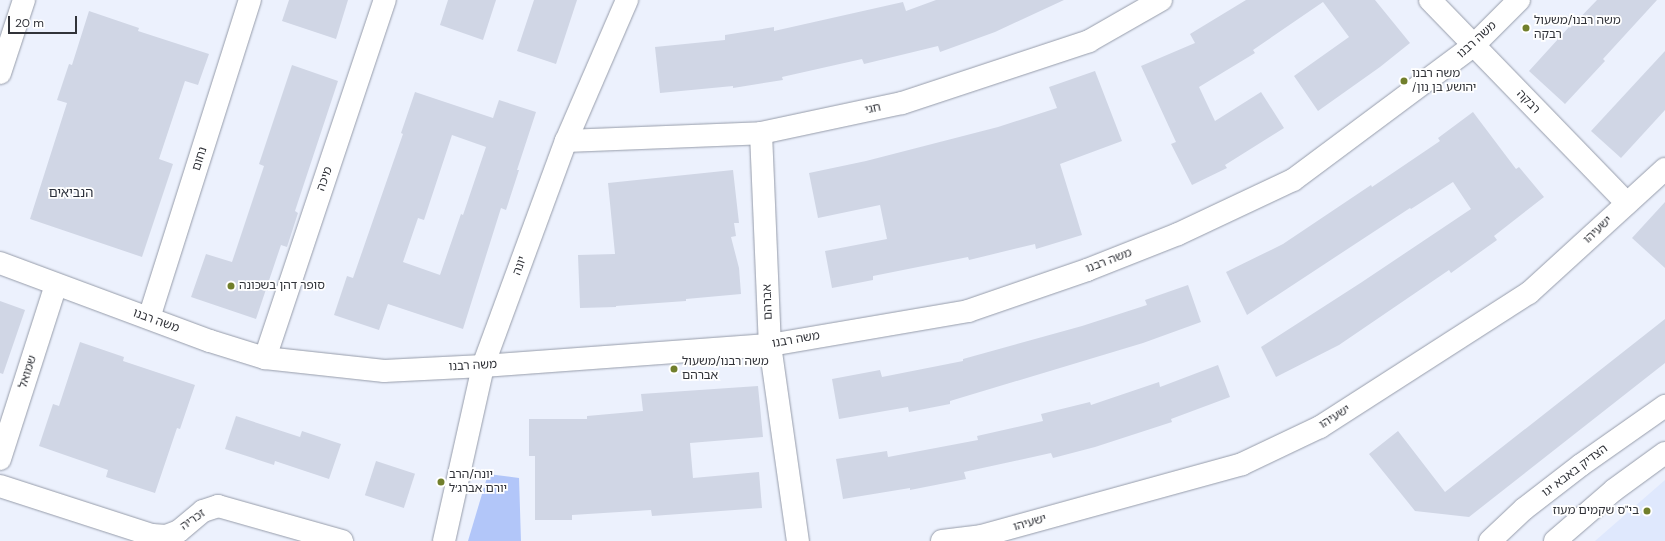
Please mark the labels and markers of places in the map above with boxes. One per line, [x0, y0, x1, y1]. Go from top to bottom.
place label: משה רבנו/משעול רבקה [1534, 14, 1621, 42]
marker: משה רבנו/משעול רבקה [1521, 23, 1531, 33]
place label: משה רבנו /יהושע בן נון [1412, 67, 1476, 95]
marker: משה רבנו /יהושע בן נון [1399, 76, 1409, 86]
place label: סופר דהן בשכונה [239, 279, 325, 293]
marker: סופר דהן בשכונה [226, 281, 236, 291]
place label: משה רבנו/משעול אברהם [682, 355, 769, 383]
marker: משה רבנו/משעול אברהם [669, 364, 679, 374]
place label: יונה/הרב יורם אברג׳ל [449, 468, 507, 496]
marker: יונה/הרב יורם אברג׳ל [436, 477, 446, 487]
place label: בי"ס שקמים מעוז [1553, 504, 1639, 518]
marker: בי"ס שקמים מעוז [1642, 506, 1652, 516]

